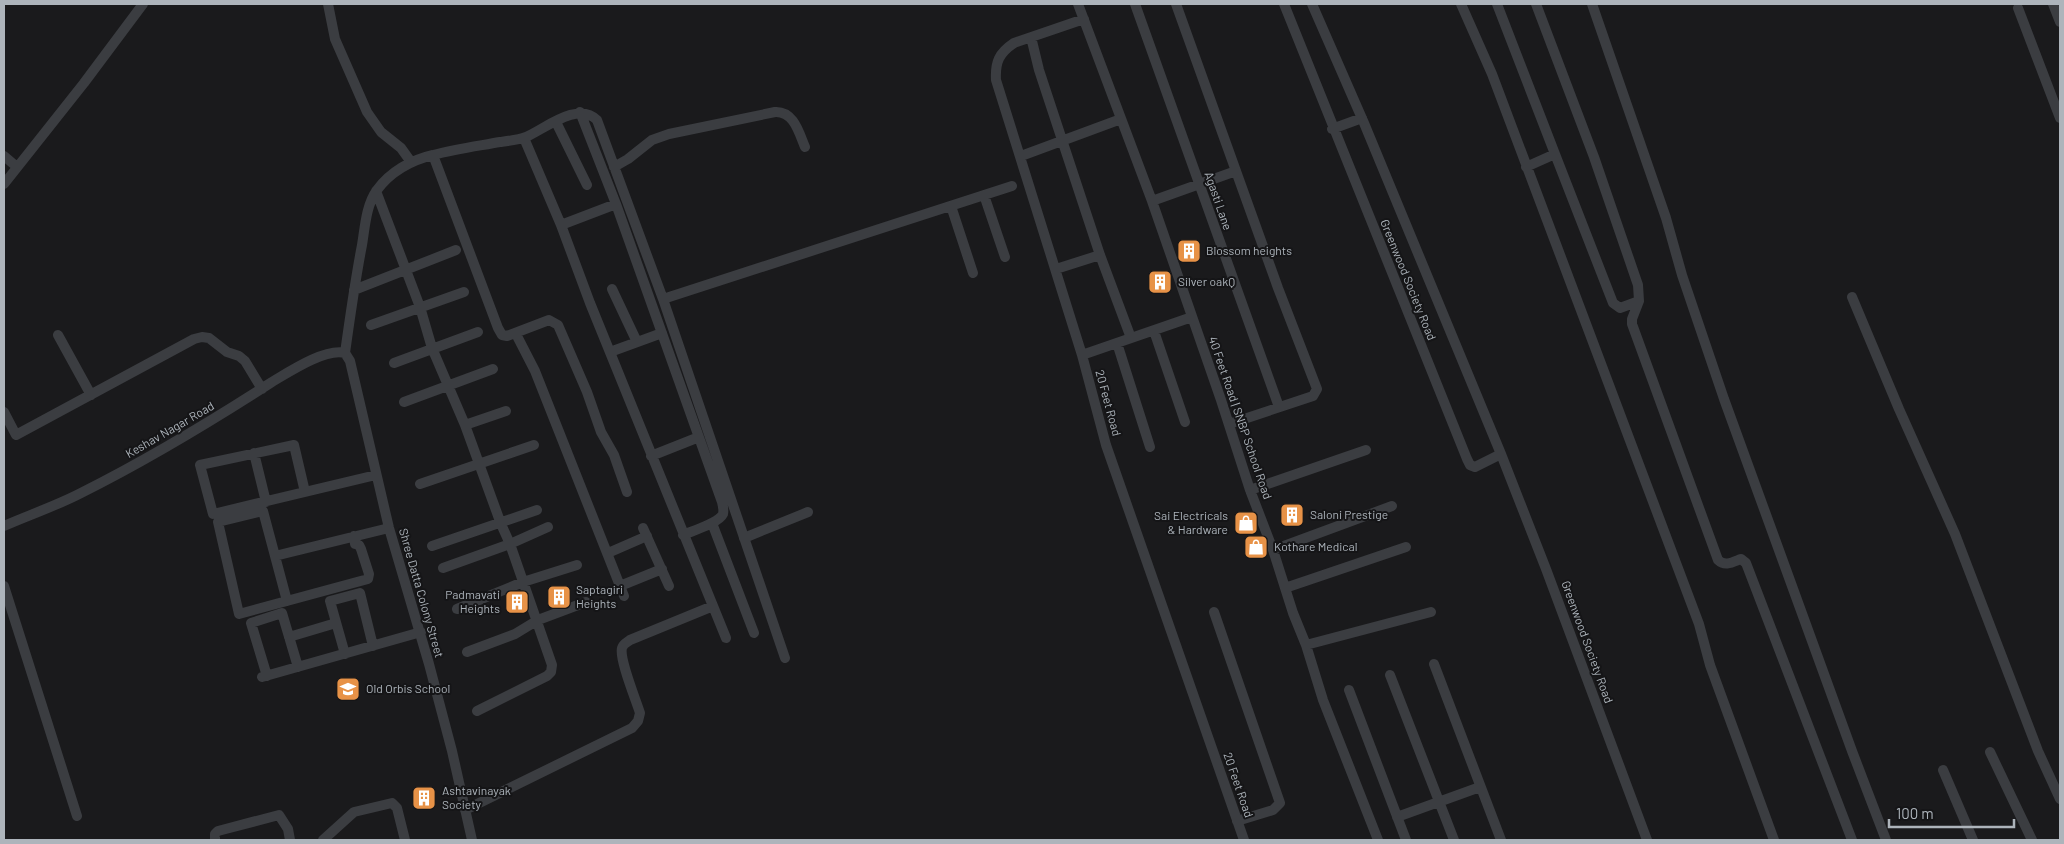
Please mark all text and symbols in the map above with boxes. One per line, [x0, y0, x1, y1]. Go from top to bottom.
street label: Agasti Lane [1202, 170, 1235, 232]
street label: Greenwood Society Road [1378, 217, 1440, 342]
building icon: Blossom heights [1176, 238, 1202, 264]
place label: Blossom heights [1206, 243, 1292, 257]
building icon: Silver oakQ [1147, 269, 1173, 295]
place label: Silver oakQ [1178, 274, 1235, 288]
street label: 40 Feet Road | SNBP School Road [1206, 334, 1275, 501]
street label: 20 Feet Road [1093, 368, 1125, 437]
street label: Keshav Nagar Road [123, 398, 216, 460]
building icon: Saloni Prestige [1279, 502, 1305, 528]
place label: Saloni Prestige [1310, 507, 1388, 521]
place label: Sai Electricals & Hardware [1154, 508, 1228, 536]
shop icon: Sai Electricals & Hardware [1233, 510, 1259, 536]
street label: Shree Datta Colony Street [397, 526, 447, 659]
shop icon: Kothare Medical [1243, 534, 1269, 560]
place label: Kothare Medical [1274, 539, 1357, 553]
street label: Greenwood Society Road [1559, 579, 1617, 705]
place label: Saptagiri Heights [576, 582, 623, 610]
building icon: Saptagiri Heights [546, 584, 572, 610]
place label: Padmavati Heights [445, 587, 500, 615]
building icon: Padmavati Heights [504, 589, 530, 615]
school or university icon: Old Orbis School [335, 676, 361, 702]
place label: Old Orbis School [366, 681, 450, 695]
street label: 20 Feet Road [1221, 750, 1257, 819]
place label: Ashtavinayak Society [442, 783, 511, 811]
building icon: Ashtavinayak Society [411, 785, 437, 811]
scale bar [1889, 796, 2014, 828]
text: 100 m [1896, 804, 1934, 822]

